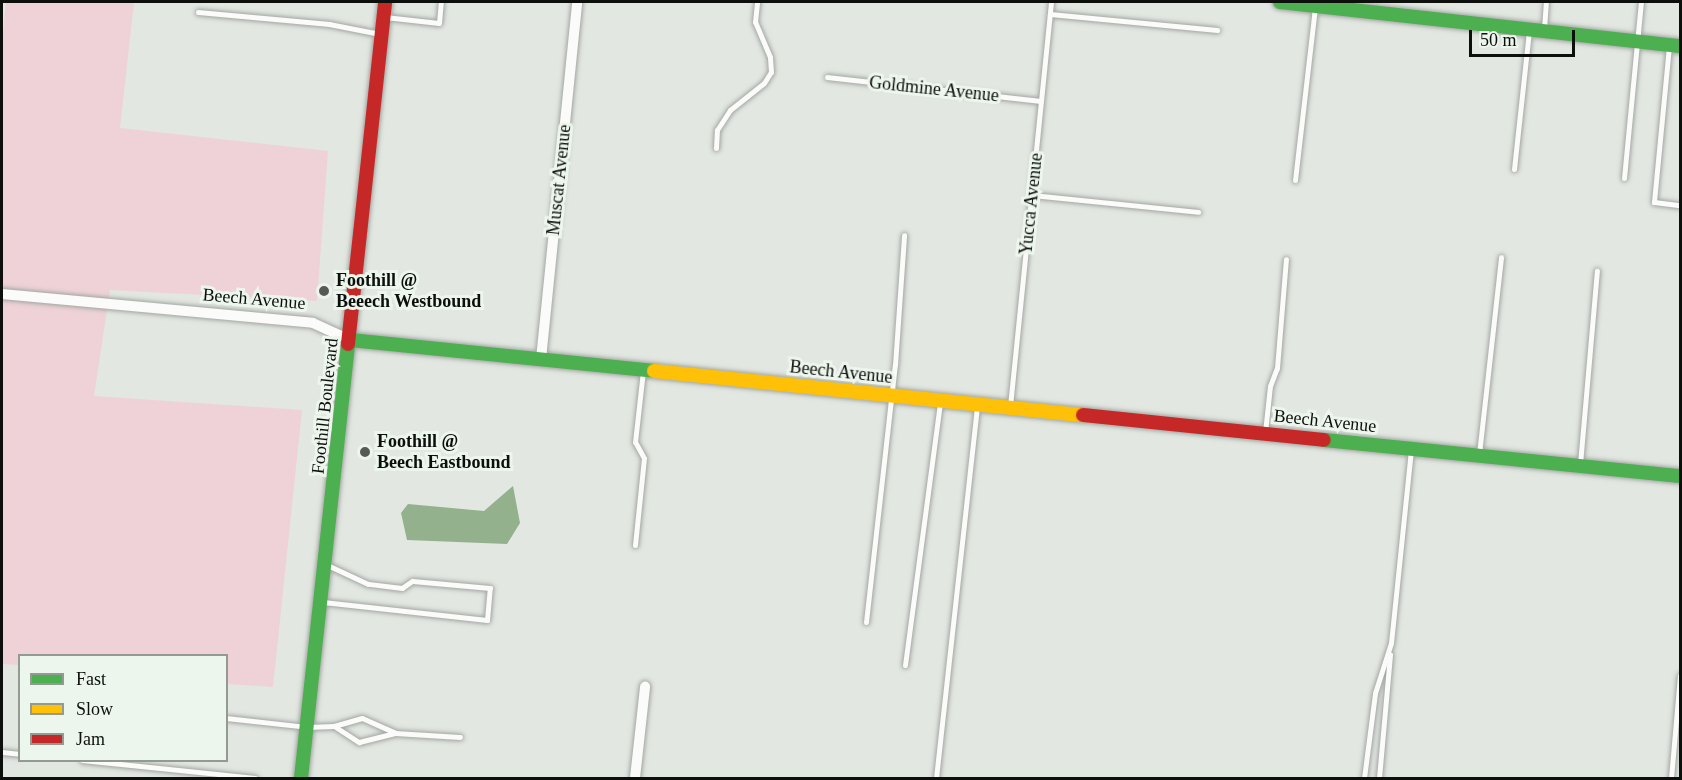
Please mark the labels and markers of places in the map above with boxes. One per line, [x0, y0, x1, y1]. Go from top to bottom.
place label: Foothill @ Beeech Westbound [336, 270, 482, 312]
marker: Foothill @ Beeech Westbound [317, 284, 331, 298]
place label: Foothill @ Beech Eastbound [377, 431, 511, 474]
marker: Foothill @ Beech Eastbound [358, 445, 372, 459]

